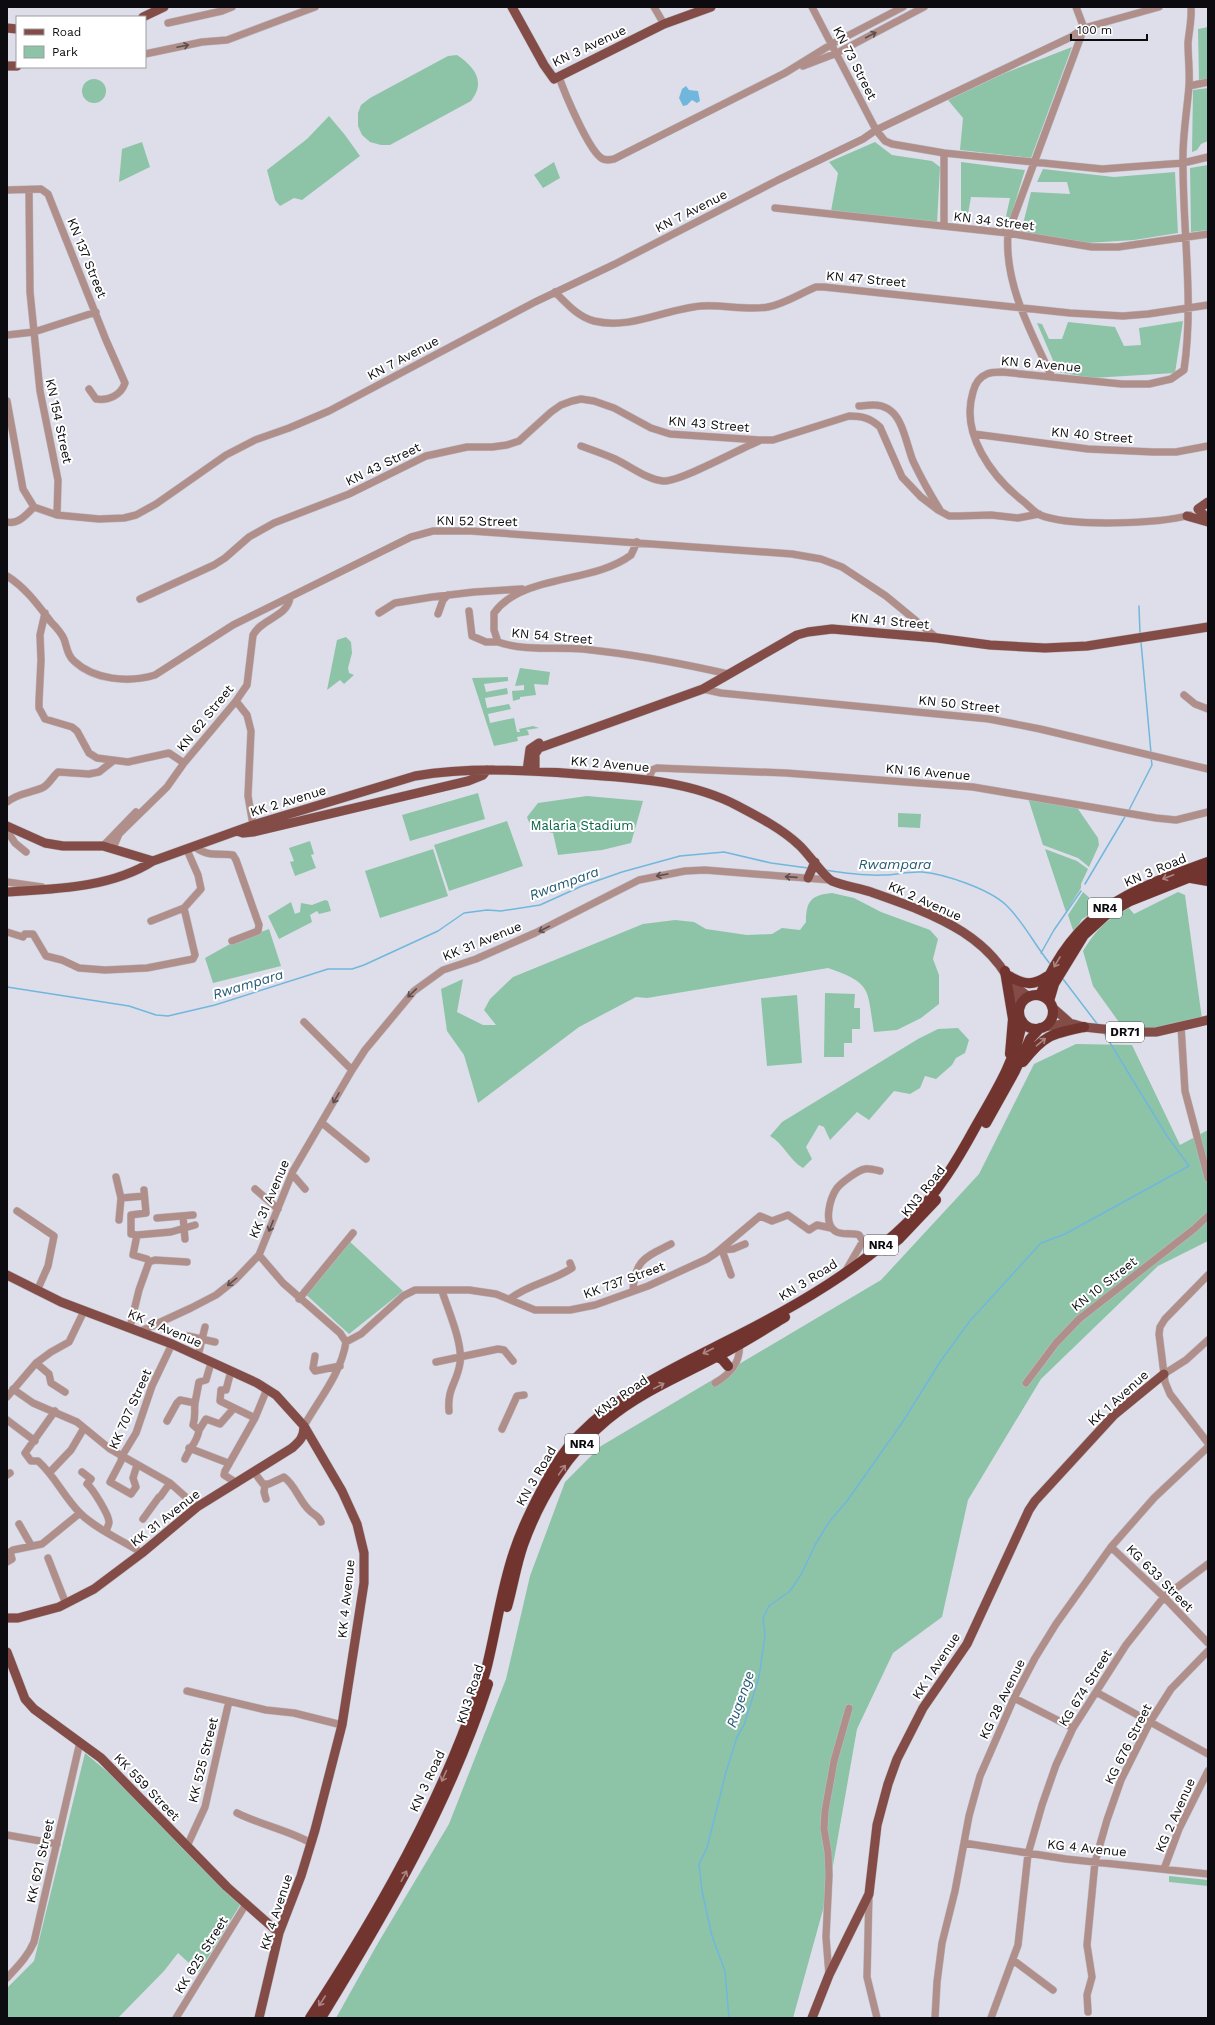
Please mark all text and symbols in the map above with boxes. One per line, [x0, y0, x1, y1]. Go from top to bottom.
legend [16, 16, 146, 68]
scale bar [1071, 16, 1147, 42]
street label: KN 3 Avenue [550, 22, 628, 70]
text: 100 m [1077, 23, 1112, 37]
street label: KN 73 Street [830, 24, 880, 103]
text: Road [52, 25, 81, 39]
one-way arrow [865, 31, 877, 38]
one-way arrow [176, 42, 189, 50]
text: Park [52, 45, 78, 59]
street label: KN 7 Avenue [652, 186, 730, 236]
street label: KN 34 Street [953, 209, 1036, 233]
street label: KN 137 Street [64, 216, 110, 301]
street label: KN 47 Street [825, 268, 907, 290]
street label: KN 7 Avenue [365, 333, 441, 383]
street label: KN 6 Avenue [1000, 353, 1082, 375]
street label: KN 154 Street [43, 377, 75, 465]
street label: KN 43 Street [668, 413, 751, 435]
street label: KN 40 Street [1050, 424, 1134, 446]
street label: KN 43 Street [343, 439, 423, 489]
street label: KN 52 Street [436, 513, 518, 529]
street label: KN 41 Street [850, 610, 930, 632]
street label: KN 54 Street [511, 625, 594, 647]
street label: KN 62 Street [174, 681, 237, 754]
street label: KN 50 Street [918, 692, 1001, 716]
street label: KK 2 Avenue [570, 753, 650, 775]
street label: KN 16 Avenue [885, 761, 971, 783]
street label: KK 2 Avenue [248, 782, 328, 820]
park label: Malaria Stadium [530, 818, 634, 833]
street label: KN 3 Road [1122, 850, 1188, 890]
water label: Rwampara [859, 856, 932, 872]
water label: Rwampara [527, 863, 601, 903]
one-way arrow [656, 872, 669, 880]
one-way arrow [785, 873, 798, 880]
one-way arrow [1163, 874, 1175, 882]
street label: KK 2 Avenue [886, 878, 964, 924]
road number: NR4 [1088, 898, 1122, 918]
street label: KK 31 Avenue [440, 918, 524, 964]
one-way arrow [538, 926, 550, 933]
one-way arrow [1052, 956, 1060, 968]
water label: Rwampara [211, 966, 286, 1002]
one-way arrow [407, 989, 417, 998]
road number: DR71 [1106, 1022, 1144, 1042]
one-way arrow [1035, 1038, 1046, 1046]
one-way arrow [332, 1092, 340, 1104]
street label: KK 31 Avenue [246, 1157, 292, 1241]
street label: KN3 Road [898, 1162, 948, 1220]
one-way arrow [267, 1220, 274, 1232]
road number: NR4 [864, 1235, 898, 1255]
street label: KN 10 Street [1068, 1253, 1140, 1314]
street label: KN 3 Road [776, 1256, 840, 1304]
street label: KK 737 Street [581, 1258, 667, 1302]
one-way arrow [226, 1278, 237, 1287]
street label: KK 4 Avenue [126, 1306, 204, 1350]
one-way arrow [702, 1348, 714, 1355]
street label: KK 707 Street [106, 1366, 155, 1451]
street label: KK 1 Avenue [1085, 1367, 1151, 1429]
street label: KN3 Road [591, 1372, 651, 1420]
one-way arrow [653, 1381, 665, 1389]
road number: NR4 [565, 1434, 599, 1454]
street label: KN 3 Road [513, 1444, 559, 1508]
one-way arrow [558, 1464, 566, 1475]
street label: KK 31 Avenue [127, 1486, 203, 1550]
street label: KG 633 Street [1123, 1541, 1197, 1615]
street label: KK 4 Avenue [334, 1559, 358, 1639]
street label: KK 1 Avenue [909, 1630, 963, 1702]
street label: KG 674 Street [1055, 1646, 1115, 1729]
street label: KG 28 Avenue [976, 1656, 1028, 1742]
street label: KN3 Road [453, 1662, 487, 1726]
water label: Rugenge [723, 1669, 757, 1729]
street label: KG 676 Street [1101, 1701, 1155, 1787]
street label: KK 525 Street [185, 1715, 221, 1804]
street label: KN 3 Road [406, 1748, 448, 1814]
street label: KK 559 Street [111, 1750, 183, 1824]
one-way arrow [440, 1770, 447, 1782]
street label: KG 2 Avenue [1152, 1776, 1198, 1854]
street label: KK 621 Street [23, 1817, 57, 1904]
street label: KG 4 Avenue [1047, 1836, 1127, 1860]
one-way arrow [401, 1870, 409, 1882]
street label: KK 4 Avenue [257, 1872, 295, 1952]
street label: KK 625 Street [171, 1913, 231, 1996]
one-way arrow [317, 1995, 325, 2007]

